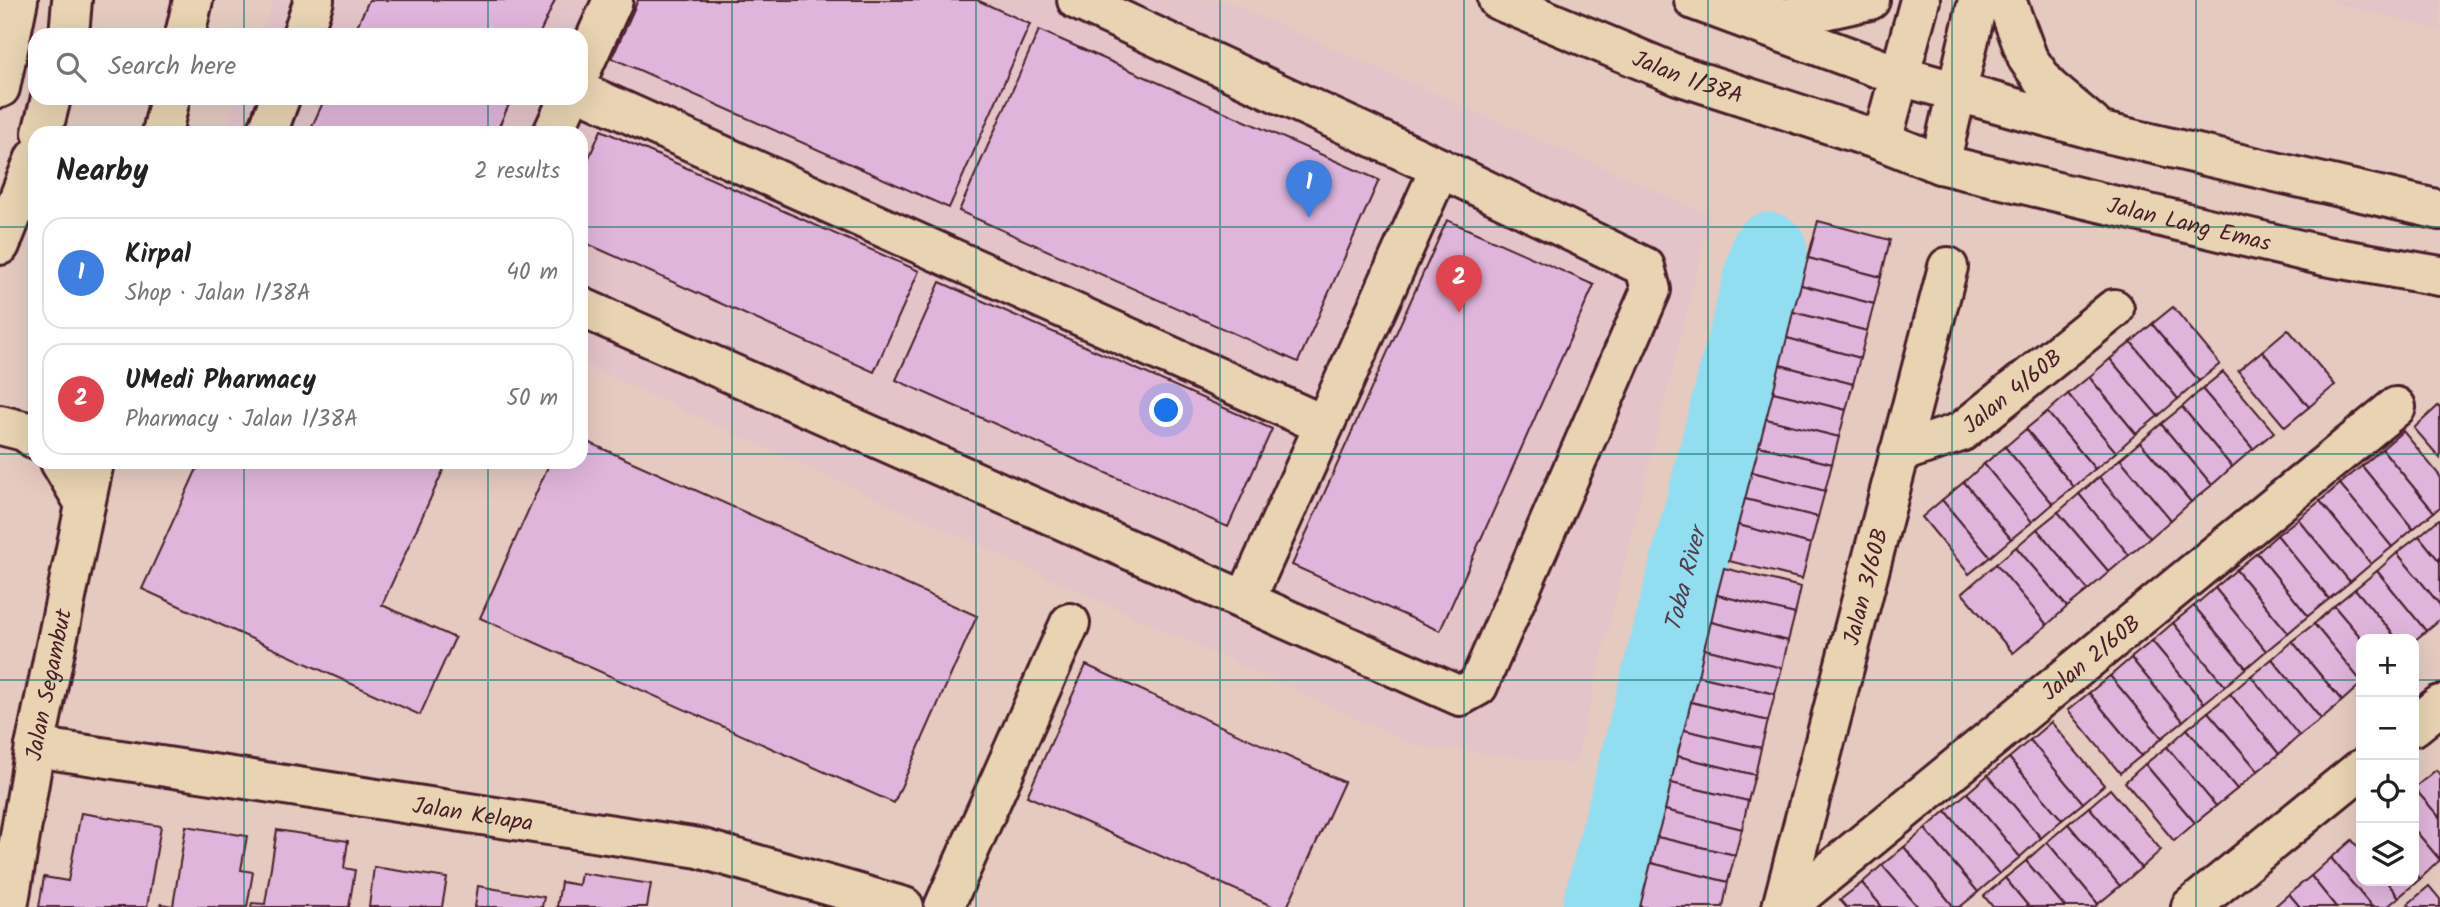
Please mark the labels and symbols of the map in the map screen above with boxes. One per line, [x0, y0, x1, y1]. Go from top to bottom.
street label: Jalan 1/38A [1626, 42, 1748, 115]
pin: 1 [1286, 160, 1332, 218]
street label: Jalan Lang Emas [2103, 188, 2275, 263]
pin: 2 [1436, 255, 1482, 313]
street label: Jalan 4/60B [1956, 341, 2071, 444]
your location [1149, 393, 1183, 427]
water label: Toba River [1654, 519, 1720, 636]
street label: Jalan 3/60B [1835, 525, 1899, 650]
street label: Jalan Segambut [17, 605, 83, 763]
street label: Jalan 2/60B [2034, 607, 2150, 711]
street label: Jalan Kelapa [410, 789, 536, 843]

